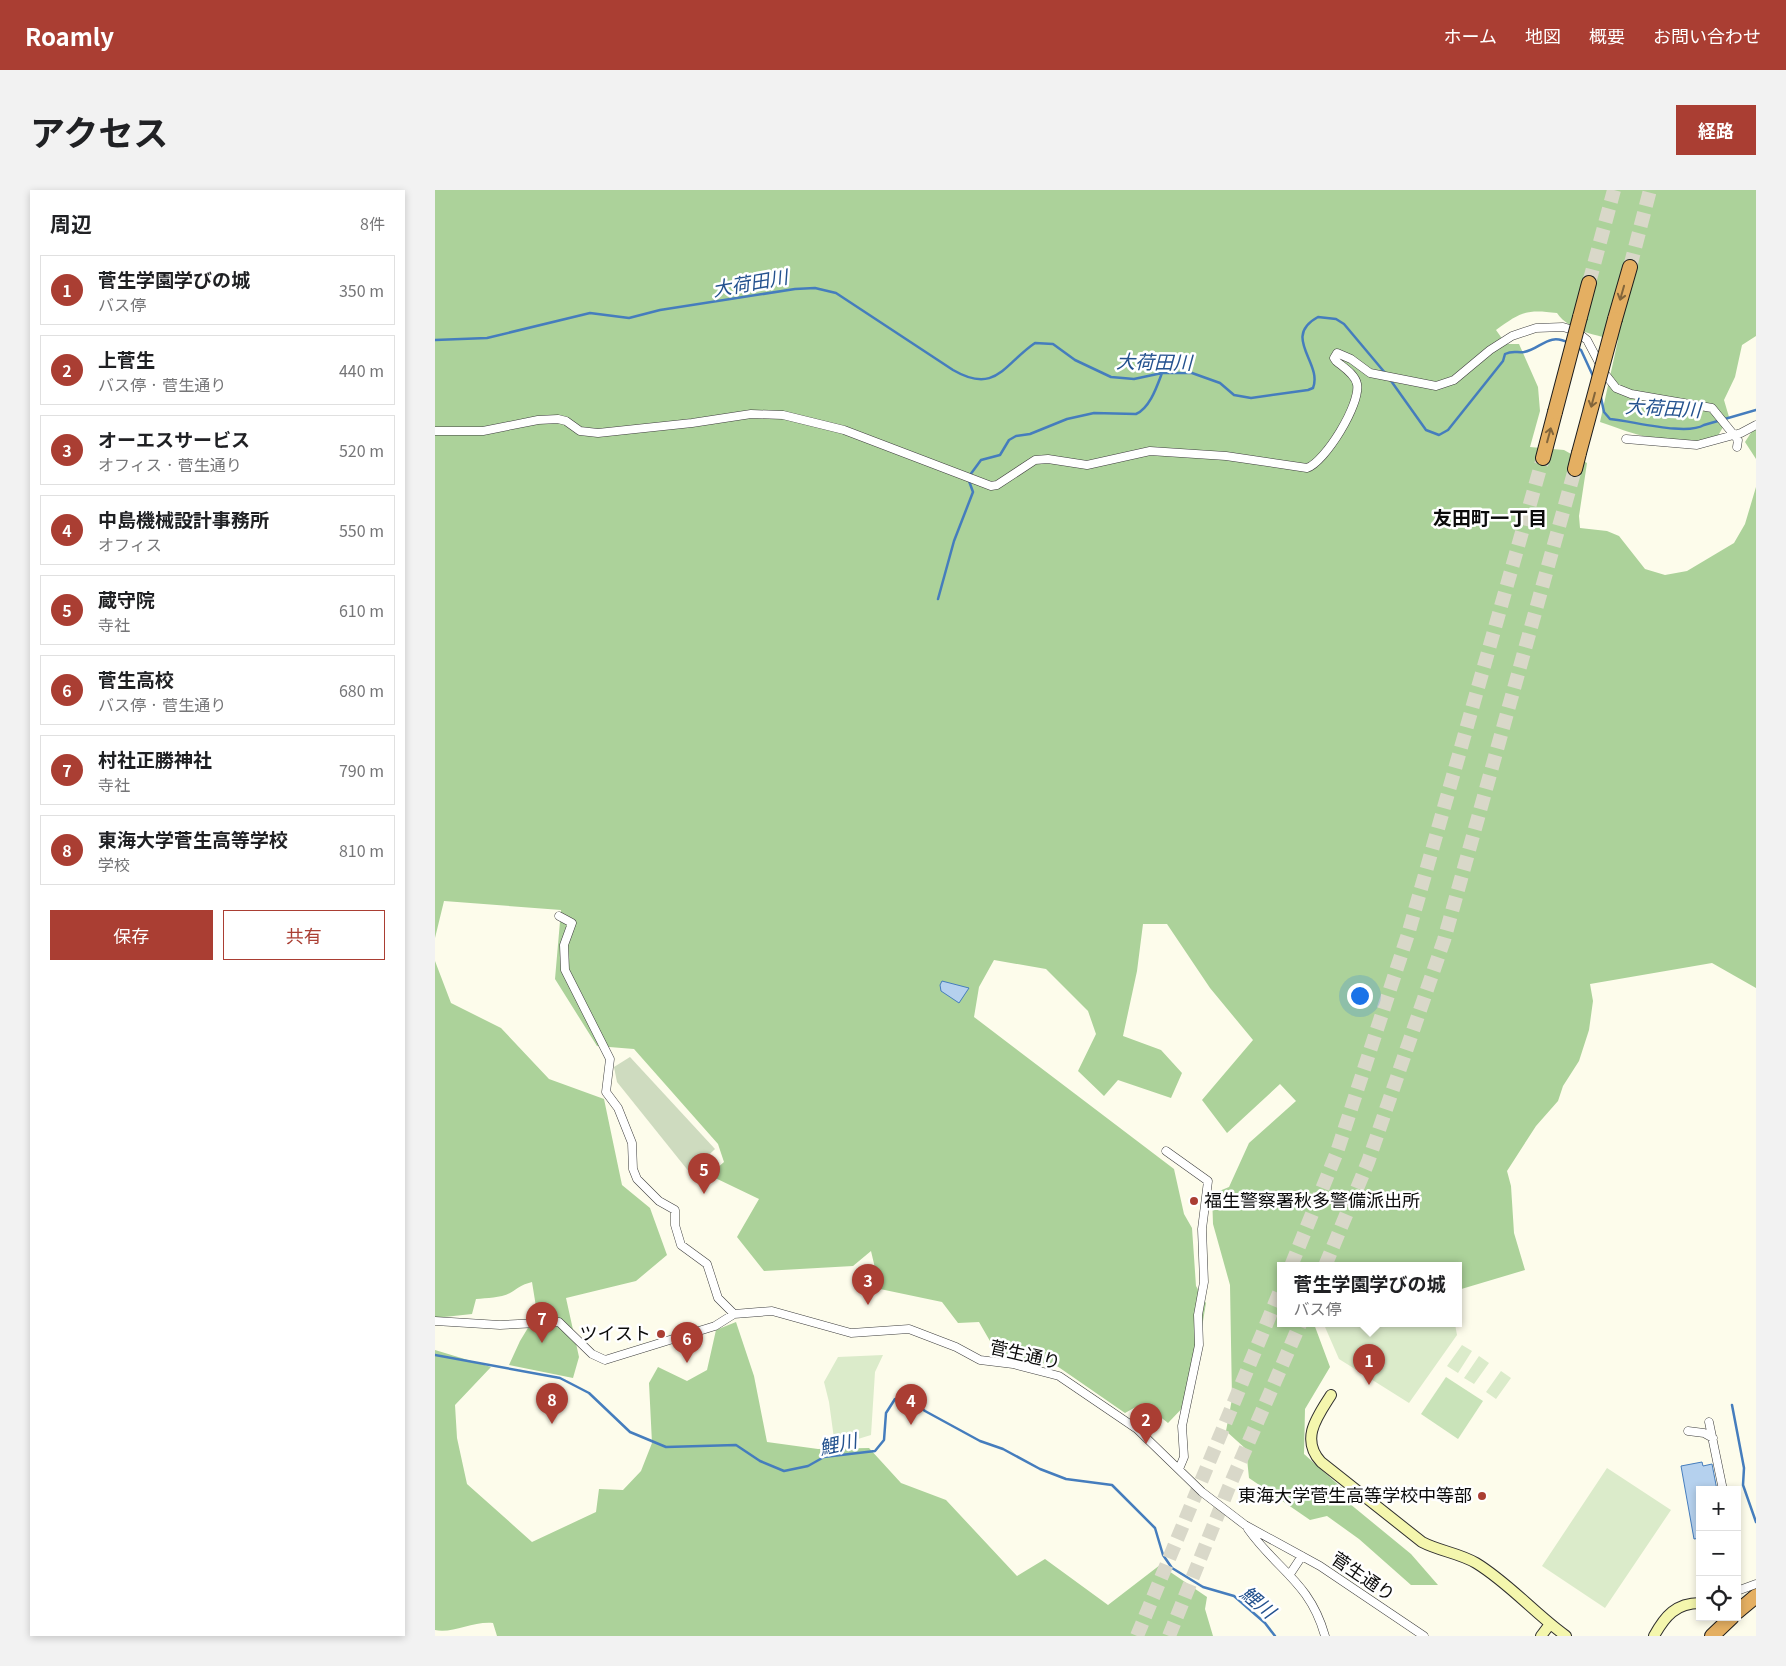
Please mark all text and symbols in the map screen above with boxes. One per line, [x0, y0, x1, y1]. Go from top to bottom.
text: Roamly [25, 18, 114, 53]
text: ホーム [1444, 22, 1497, 48]
text: 地図 [1525, 22, 1561, 48]
text: 概要 [1589, 22, 1625, 48]
text: お問い合わせ [1653, 22, 1761, 48]
text: アクセス [30, 105, 168, 156]
button: 経路 [1676, 105, 1756, 155]
text: 周辺 [50, 208, 92, 238]
text: 8件 [360, 211, 385, 235]
water label: 大荷田川 [710, 261, 791, 301]
text: 菅生学園学びの城 [98, 265, 250, 292]
text: 1 [62, 278, 72, 302]
text: 350 m [339, 278, 384, 302]
one-way arrow [1617, 285, 1627, 301]
text: バス停 [98, 292, 146, 316]
text: 上菅生 [98, 345, 155, 372]
water label: 大荷田川 [1116, 346, 1194, 375]
text: 2 [62, 358, 72, 382]
text: 440 m [339, 358, 384, 382]
text: バス停 · 菅生通り [98, 372, 226, 396]
water label: 大荷田川 [1624, 391, 1704, 422]
one-way arrow [1588, 392, 1597, 408]
text: オーエスサービス [98, 425, 250, 452]
one-way arrow [1545, 427, 1554, 443]
text: 3 [62, 438, 72, 462]
text: 520 m [339, 438, 384, 462]
text: オフィス · 菅生通り [98, 452, 242, 476]
district label: 友田町一丁目 [1433, 503, 1547, 530]
text: 中島機械設計事務所 [98, 505, 269, 532]
text: 4 [62, 518, 72, 542]
text: 550 m [339, 518, 384, 542]
text: オフィス [98, 532, 162, 556]
text: 蔵守院 [98, 585, 155, 612]
text: 5 [62, 598, 72, 622]
text: 610 m [339, 598, 384, 622]
text: 寺社 [98, 612, 130, 636]
text: 菅生高校 [98, 665, 174, 692]
text: 6 [62, 678, 72, 702]
text: 680 m [339, 678, 384, 702]
text: バス停 · 菅生通り [98, 692, 226, 716]
text: 村社正勝神社 [98, 745, 212, 772]
text: 7 [62, 758, 72, 782]
text: 790 m [339, 758, 384, 782]
text: 寺社 [98, 772, 130, 796]
text: 東海大学菅生高等学校 [98, 825, 288, 852]
text: 8 [62, 838, 72, 862]
text: 810 m [339, 838, 384, 862]
text: 学校 [98, 852, 130, 876]
button: 保存 [50, 910, 213, 960]
button: 共有 [223, 910, 385, 960]
your location [1347, 983, 1373, 1009]
pin: 5 [688, 1153, 720, 1194]
place label: 福生警察署秋多警備派出所 [1204, 1186, 1420, 1212]
marker: 福生警察署秋多警備派出所 [1188, 1195, 1200, 1207]
popup [1277, 1262, 1462, 1327]
pin: 3 [852, 1264, 884, 1305]
text: 菅生学園学びの城 [1293, 1269, 1446, 1296]
text: バス停 [1293, 1296, 1342, 1320]
pin: 7 [526, 1302, 558, 1343]
place label: ツイスト [580, 1319, 651, 1345]
pin: 6 [671, 1322, 703, 1363]
marker: ツイスト [655, 1328, 667, 1340]
street label: 菅生通り [987, 1332, 1063, 1374]
pin: 1 [1353, 1344, 1385, 1385]
pin: 8 [536, 1383, 568, 1424]
pin: 4 [895, 1384, 927, 1425]
pin: 2 [1130, 1403, 1162, 1444]
water label: 鯉川 [816, 1425, 861, 1460]
place label: 東海大学菅生高等学校中等部 [1238, 1481, 1472, 1507]
map controls [1696, 1486, 1741, 1621]
button: + [1696, 1486, 1741, 1531]
marker: 東海大学菅生高等学校中等部 [1476, 1490, 1488, 1502]
button: − [1696, 1531, 1741, 1576]
street label: 菅生通り [1327, 1544, 1401, 1606]
button: locate [1696, 1576, 1741, 1621]
water label: 鯉川 [1236, 1578, 1284, 1625]

